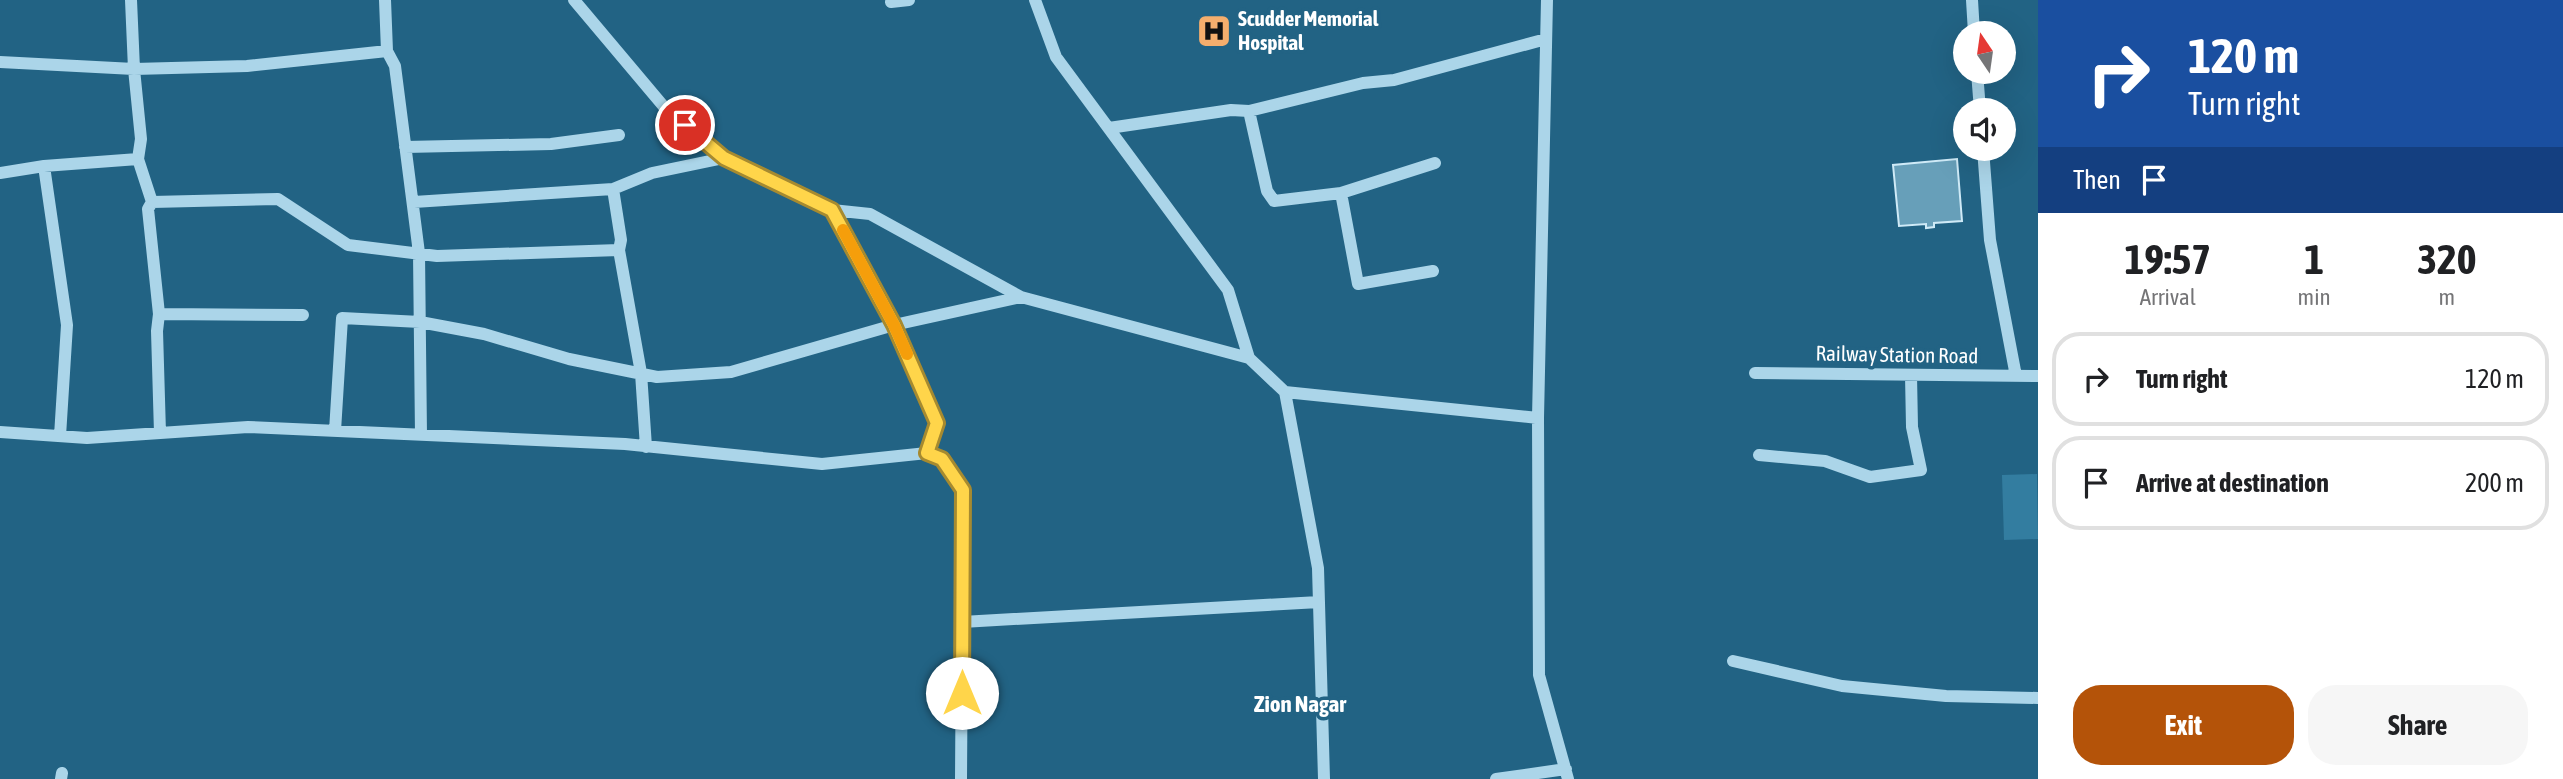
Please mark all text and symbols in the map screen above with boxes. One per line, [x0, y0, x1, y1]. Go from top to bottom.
place label: Scudder Memorial Hospital [1238, 6, 1379, 54]
hospital icon: Scudder Memorial Hospital [1195, 12, 1233, 50]
north arrow [1953, 21, 2016, 84]
map controls [1953, 21, 2016, 161]
text: 120 m [2188, 27, 2299, 83]
icon: right [2073, 28, 2164, 119]
text: Turn right [2188, 85, 2301, 122]
pin [655, 95, 715, 155]
button: sound [1953, 98, 2016, 161]
icon: arrive [666, 106, 704, 144]
icon: arrive [2135, 161, 2173, 199]
text: Then [2073, 165, 2121, 195]
text: 19:57 [2125, 235, 2211, 283]
text: 1 [2304, 235, 2324, 283]
text: 320 [2417, 235, 2476, 283]
text: Arrival [2140, 284, 2196, 310]
text: min [2298, 284, 2331, 310]
text: m [2439, 284, 2455, 310]
street label: Railway Station Road [1816, 341, 1979, 367]
icon: right [2077, 360, 2115, 398]
text: Turn right [2136, 364, 2227, 394]
text: 120 m [2465, 364, 2524, 394]
icon: arrive [2077, 464, 2115, 502]
text: Arrive at destination [2136, 468, 2329, 498]
text: 200 m [2465, 468, 2524, 498]
position arrow [925, 656, 999, 730]
button: Exit [2073, 685, 2294, 765]
button: Share [2308, 685, 2528, 765]
district label: Zion Nagar [1254, 691, 1347, 717]

